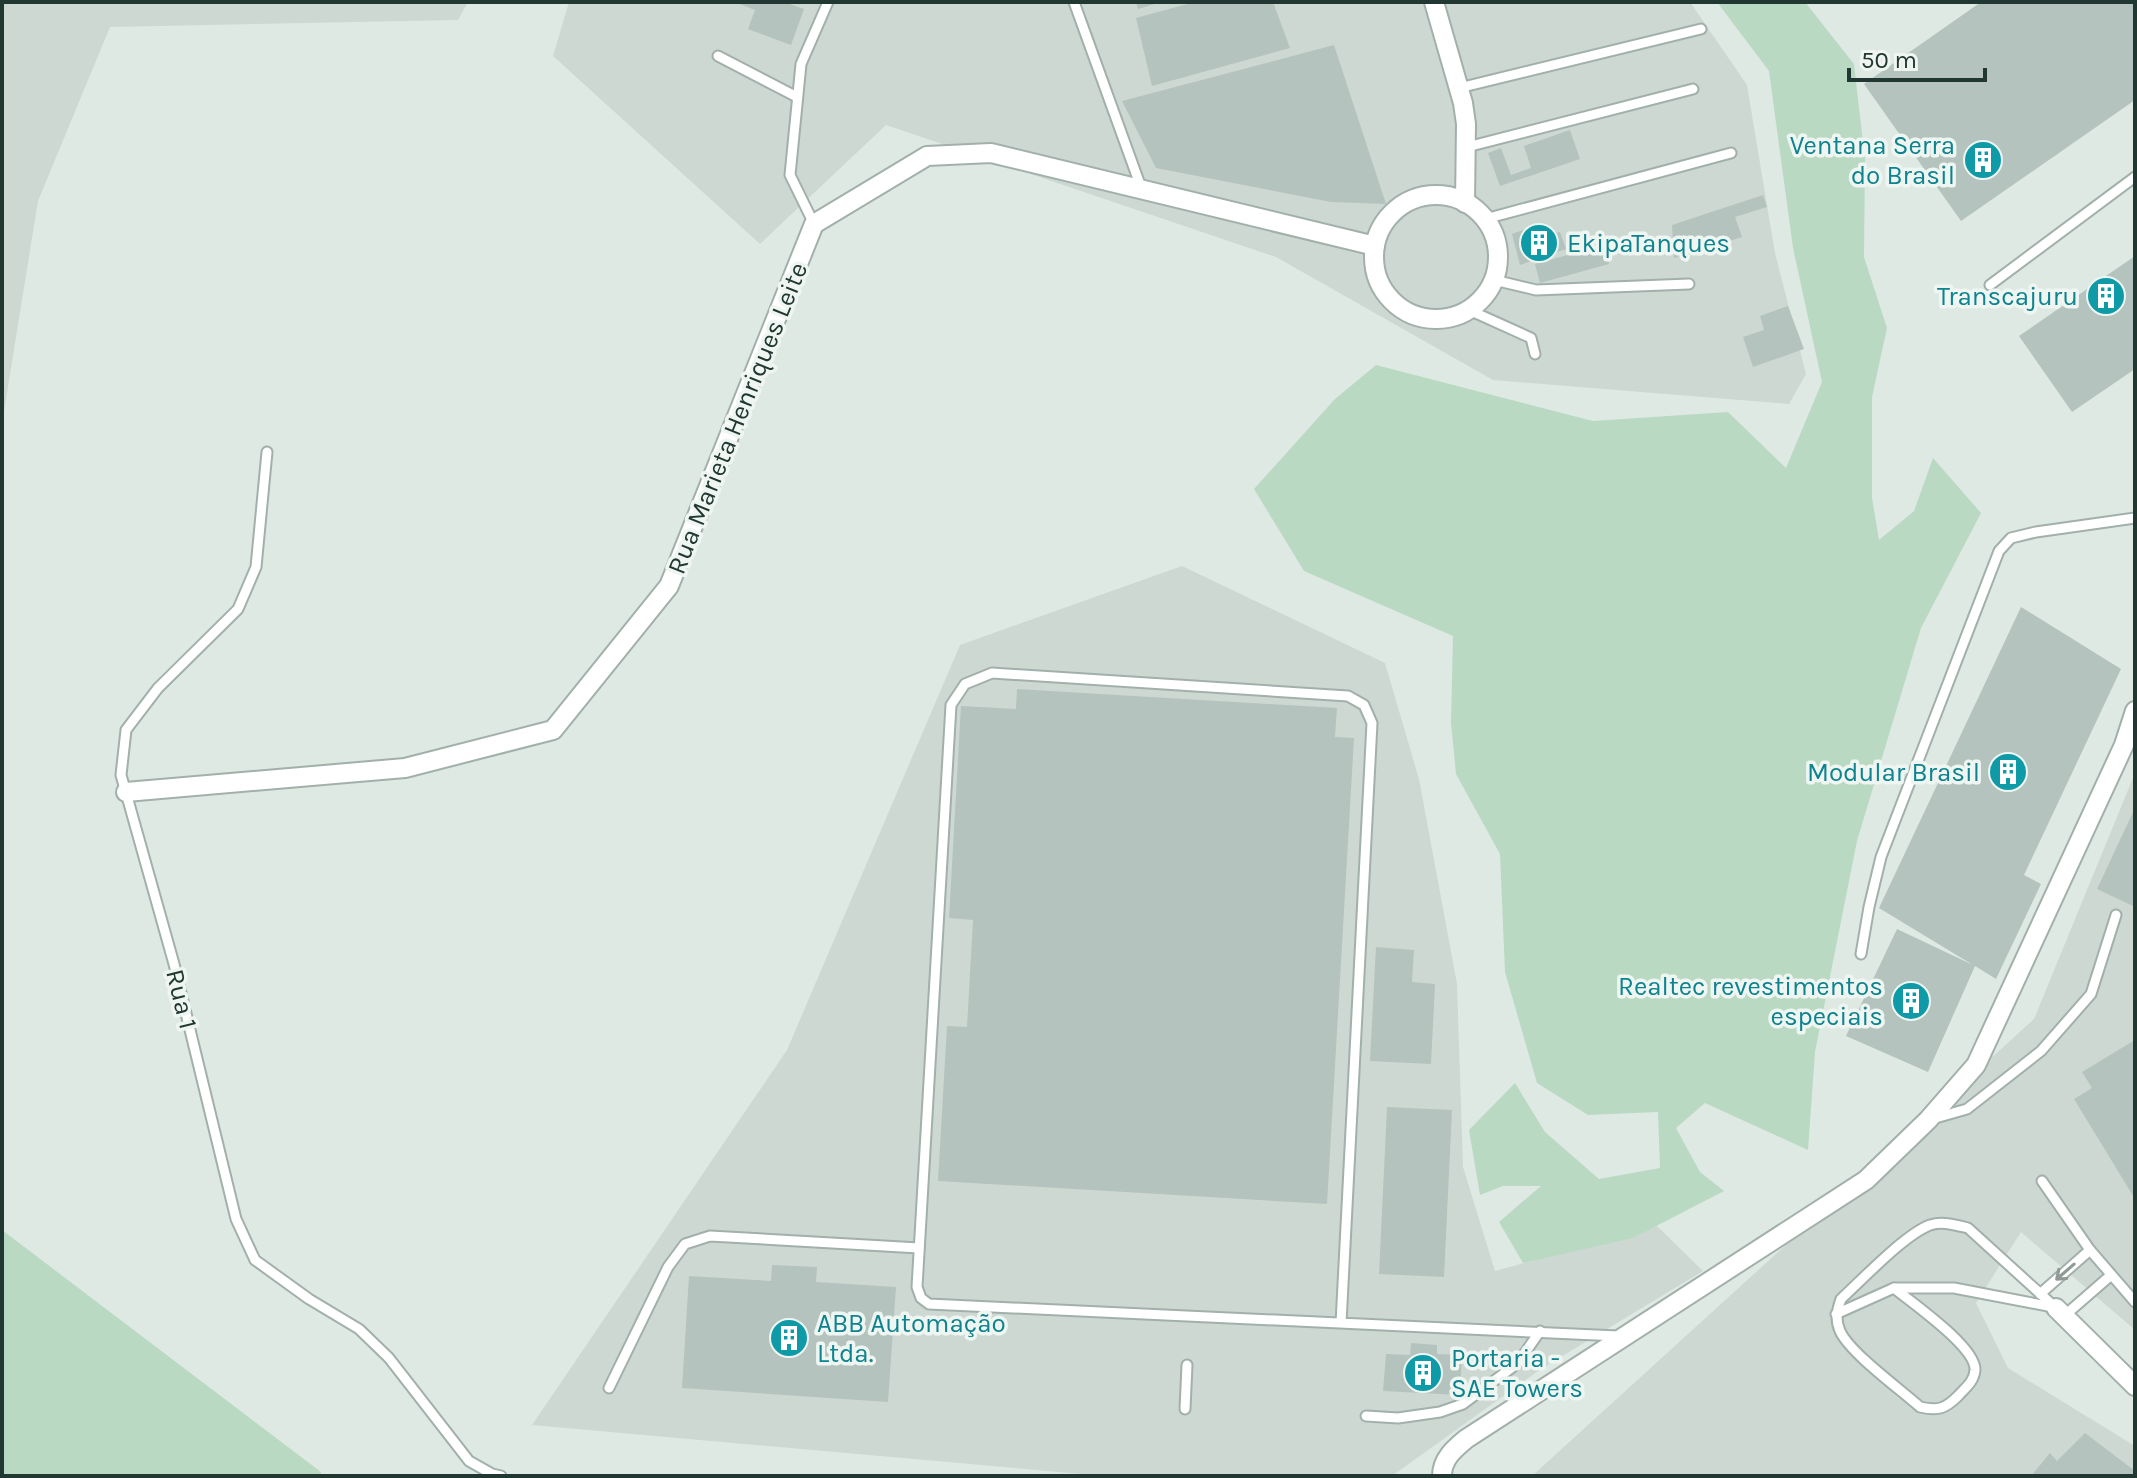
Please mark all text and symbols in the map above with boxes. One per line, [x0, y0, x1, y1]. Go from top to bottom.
scale bar [1849, 32, 1985, 82]
text: 50 m [1861, 46, 1917, 74]
place label: Ventana Serra do Brasil [1790, 130, 1955, 191]
building icon: Ventana Serra do Brasil [1962, 139, 2004, 181]
building icon: EkipaTanques [1518, 222, 1560, 264]
place label: EkipaTanques [1567, 228, 1730, 259]
street label: Rua Marieta Henriques Leite [661, 258, 814, 579]
building icon: Transcajuru [2085, 275, 2127, 317]
place label: Transcajuru [1937, 281, 2078, 312]
building icon: Modular Brasil [1987, 751, 2029, 793]
place label: Modular Brasil [1807, 757, 1980, 788]
street label: Rua 1 [159, 966, 204, 1032]
place label: Realtec revestimentos especiais [1618, 971, 1883, 1032]
building icon: Realtec revestimentos especiais [1890, 980, 1932, 1022]
one-way arrow [2056, 1263, 2076, 1281]
place label: ABB Automação Ltda. [817, 1308, 1006, 1369]
building icon: ABB Automação Ltda. [768, 1317, 810, 1359]
place label: Portaria - SAE Towers [1451, 1343, 1583, 1404]
building icon: Portaria - SAE Towers [1402, 1352, 1444, 1394]

